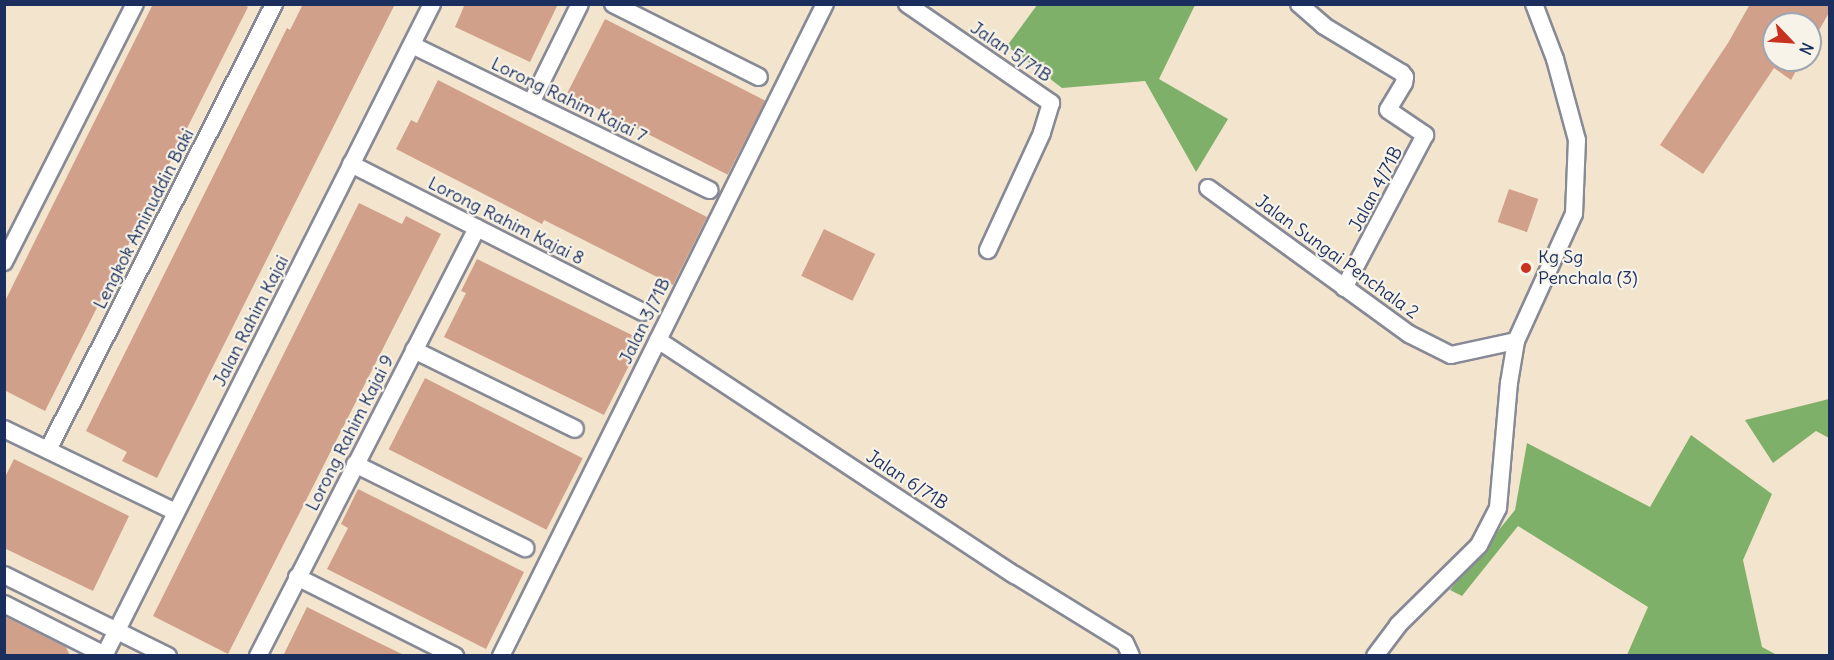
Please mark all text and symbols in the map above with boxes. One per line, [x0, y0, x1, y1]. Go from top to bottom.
north arrow [1762, 12, 1822, 72]
street label: Jalan 5/71B [966, 17, 1056, 87]
text: N [1795, 40, 1818, 58]
street label: Lorong Rahim Kajai 7 [488, 53, 650, 147]
street label: Lengkok Aminuddin Baki [89, 125, 199, 313]
street label: Jalan 4/71B [1345, 143, 1407, 235]
street label: Lorong Rahim Kajai 8 [424, 172, 588, 270]
street label: Jalan Sungai Penchala 2 [1251, 191, 1423, 323]
place label: Kg Sg Penchala (3) [1538, 247, 1638, 290]
street label: Jalan Rahim Kajai [209, 252, 293, 390]
marker: Kg Sg Penchala (3) [1519, 261, 1533, 275]
street label: Jalan 3/71B [615, 275, 675, 367]
street label: Lorong Rahim Kajai 9 [301, 351, 399, 515]
street label: Jalan 6/71B [862, 446, 952, 514]

